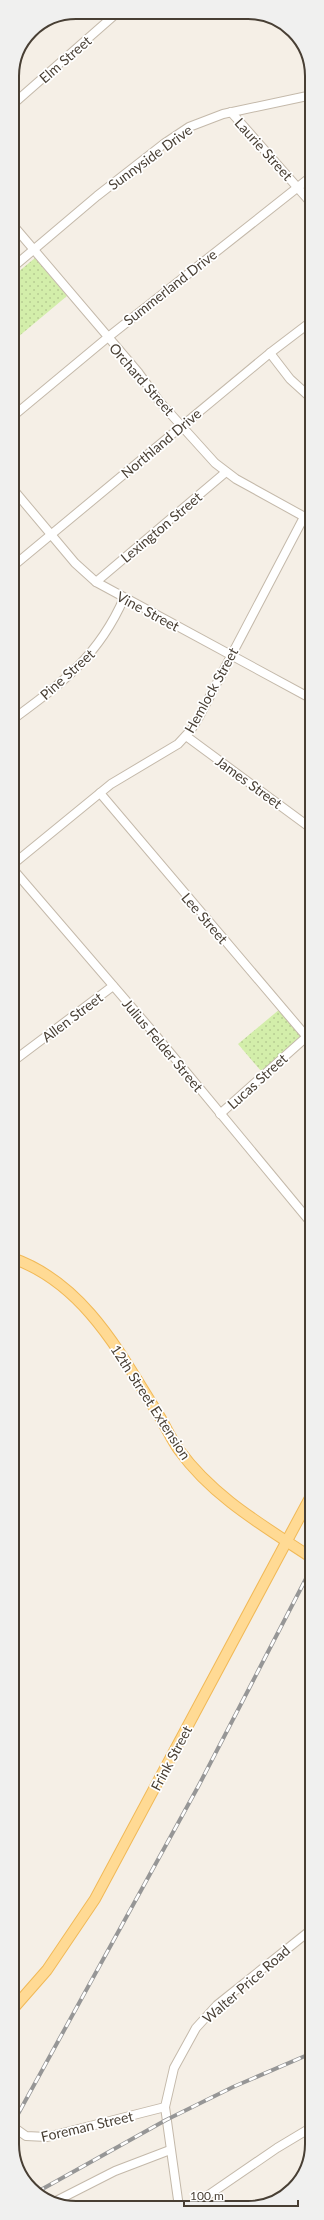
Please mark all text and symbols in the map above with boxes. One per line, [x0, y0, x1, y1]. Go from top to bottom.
street label: Elm Street [36, 32, 94, 86]
street label: Laurie Street [232, 114, 296, 184]
street label: Sunnyside Drive [105, 121, 195, 193]
street label: Summerland Drive [120, 245, 220, 329]
street label: Orchard Street [106, 339, 178, 419]
street label: Northland Drive [118, 405, 204, 481]
street label: Lexington Street [117, 488, 205, 566]
street label: Vine Street [114, 587, 182, 635]
street label: Hemlock Street [181, 644, 241, 736]
street label: Pine Street [36, 645, 98, 703]
street label: James Street [212, 752, 286, 812]
street label: Lee Street [178, 889, 232, 947]
street label: Allen Street [38, 989, 106, 1045]
street label: Julius Felder Street [119, 995, 207, 1095]
street label: Lucas Street [224, 1050, 290, 1112]
street label: 12th Street Extension [108, 1341, 194, 1463]
street label: Frink Street [147, 1723, 195, 1793]
street label: Walter Price Road [199, 1941, 293, 2027]
street label: Foreman Street [39, 2107, 135, 2145]
scale bar [184, 2182, 298, 2208]
text: 100 m [190, 2188, 224, 2203]

